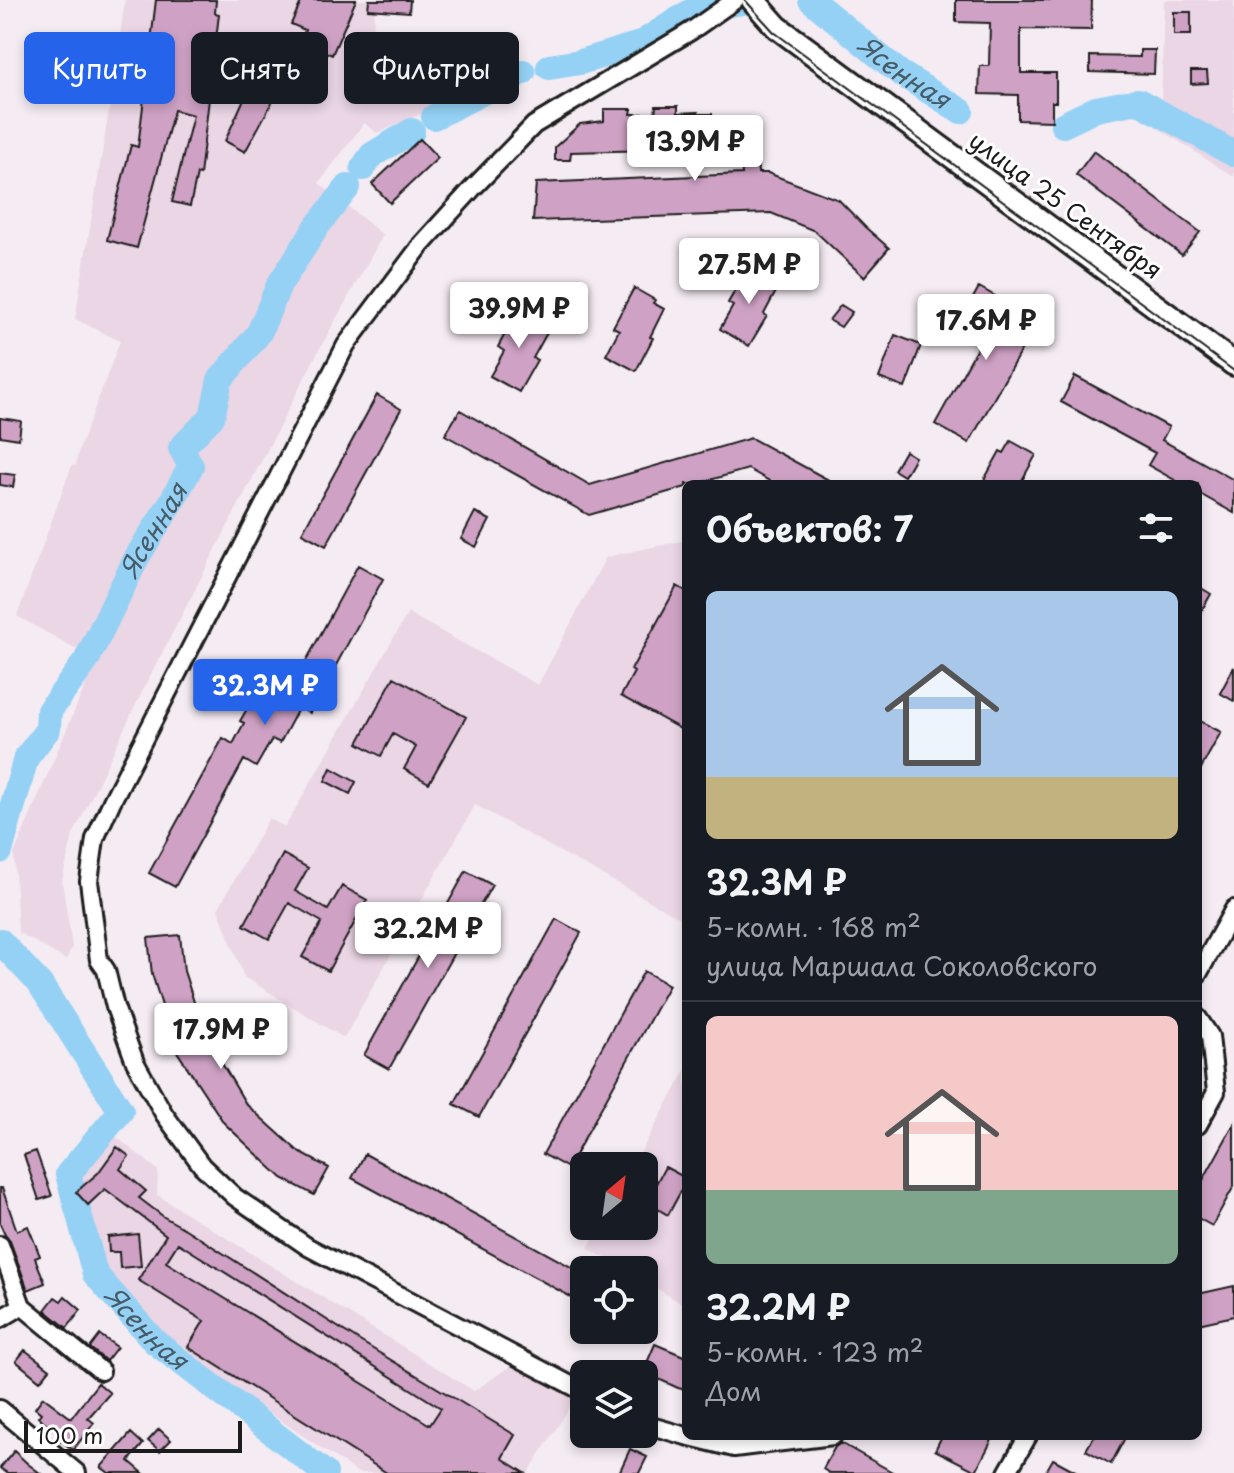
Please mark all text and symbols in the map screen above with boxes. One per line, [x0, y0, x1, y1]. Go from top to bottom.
water label: Ясенная [850, 25, 960, 119]
chip: Купить [24, 32, 175, 104]
chip: Снять [191, 32, 328, 104]
chip: Фильтры [344, 32, 519, 104]
pin: 13.9M ₽ [621, 115, 769, 183]
text: 13.9M ₽ [645, 121, 745, 160]
street label: улица 25 Сентября [962, 122, 1170, 287]
pin: 27.5M ₽ [675, 238, 823, 306]
text: 27.5M ₽ [697, 244, 801, 283]
pin: 39.9M ₽ [445, 282, 593, 350]
text: 39.9M ₽ [468, 288, 570, 327]
pin: 17.6M ₽ [912, 294, 1060, 362]
text: 17.6M ₽ [935, 300, 1037, 339]
water label: Ясенная [109, 474, 197, 585]
text: Объектов: 7 [706, 502, 913, 554]
icon: filters [1134, 506, 1178, 550]
icon: home [870, 643, 1014, 787]
pin: 32.3M ₽ [191, 659, 339, 727]
text: 32.3M ₽ [211, 665, 319, 704]
text: 32.3M ₽ [706, 855, 847, 907]
pin: 32.2M ₽ [354, 902, 502, 970]
text: 5-комн. · 168 m² [706, 907, 921, 946]
text: 32.2M ₽ [373, 908, 483, 947]
text: улица Маршала Соколовского [706, 946, 1098, 985]
pin: 17.9M ₽ [147, 1003, 295, 1071]
text: 17.9M ₽ [172, 1009, 270, 1048]
icon: home [870, 1068, 1014, 1212]
north arrow [570, 1152, 658, 1240]
map controls [570, 1152, 658, 1448]
button: locate [570, 1256, 658, 1344]
water label: Ясенная [96, 1277, 199, 1380]
text: 32.2M ₽ [706, 1280, 850, 1332]
text: 5-комн. · 123 m² [706, 1332, 923, 1371]
button: layers [570, 1360, 658, 1448]
text: Дом [706, 1371, 762, 1410]
scale bar [24, 1417, 242, 1453]
text: 100 m [36, 1418, 103, 1451]

